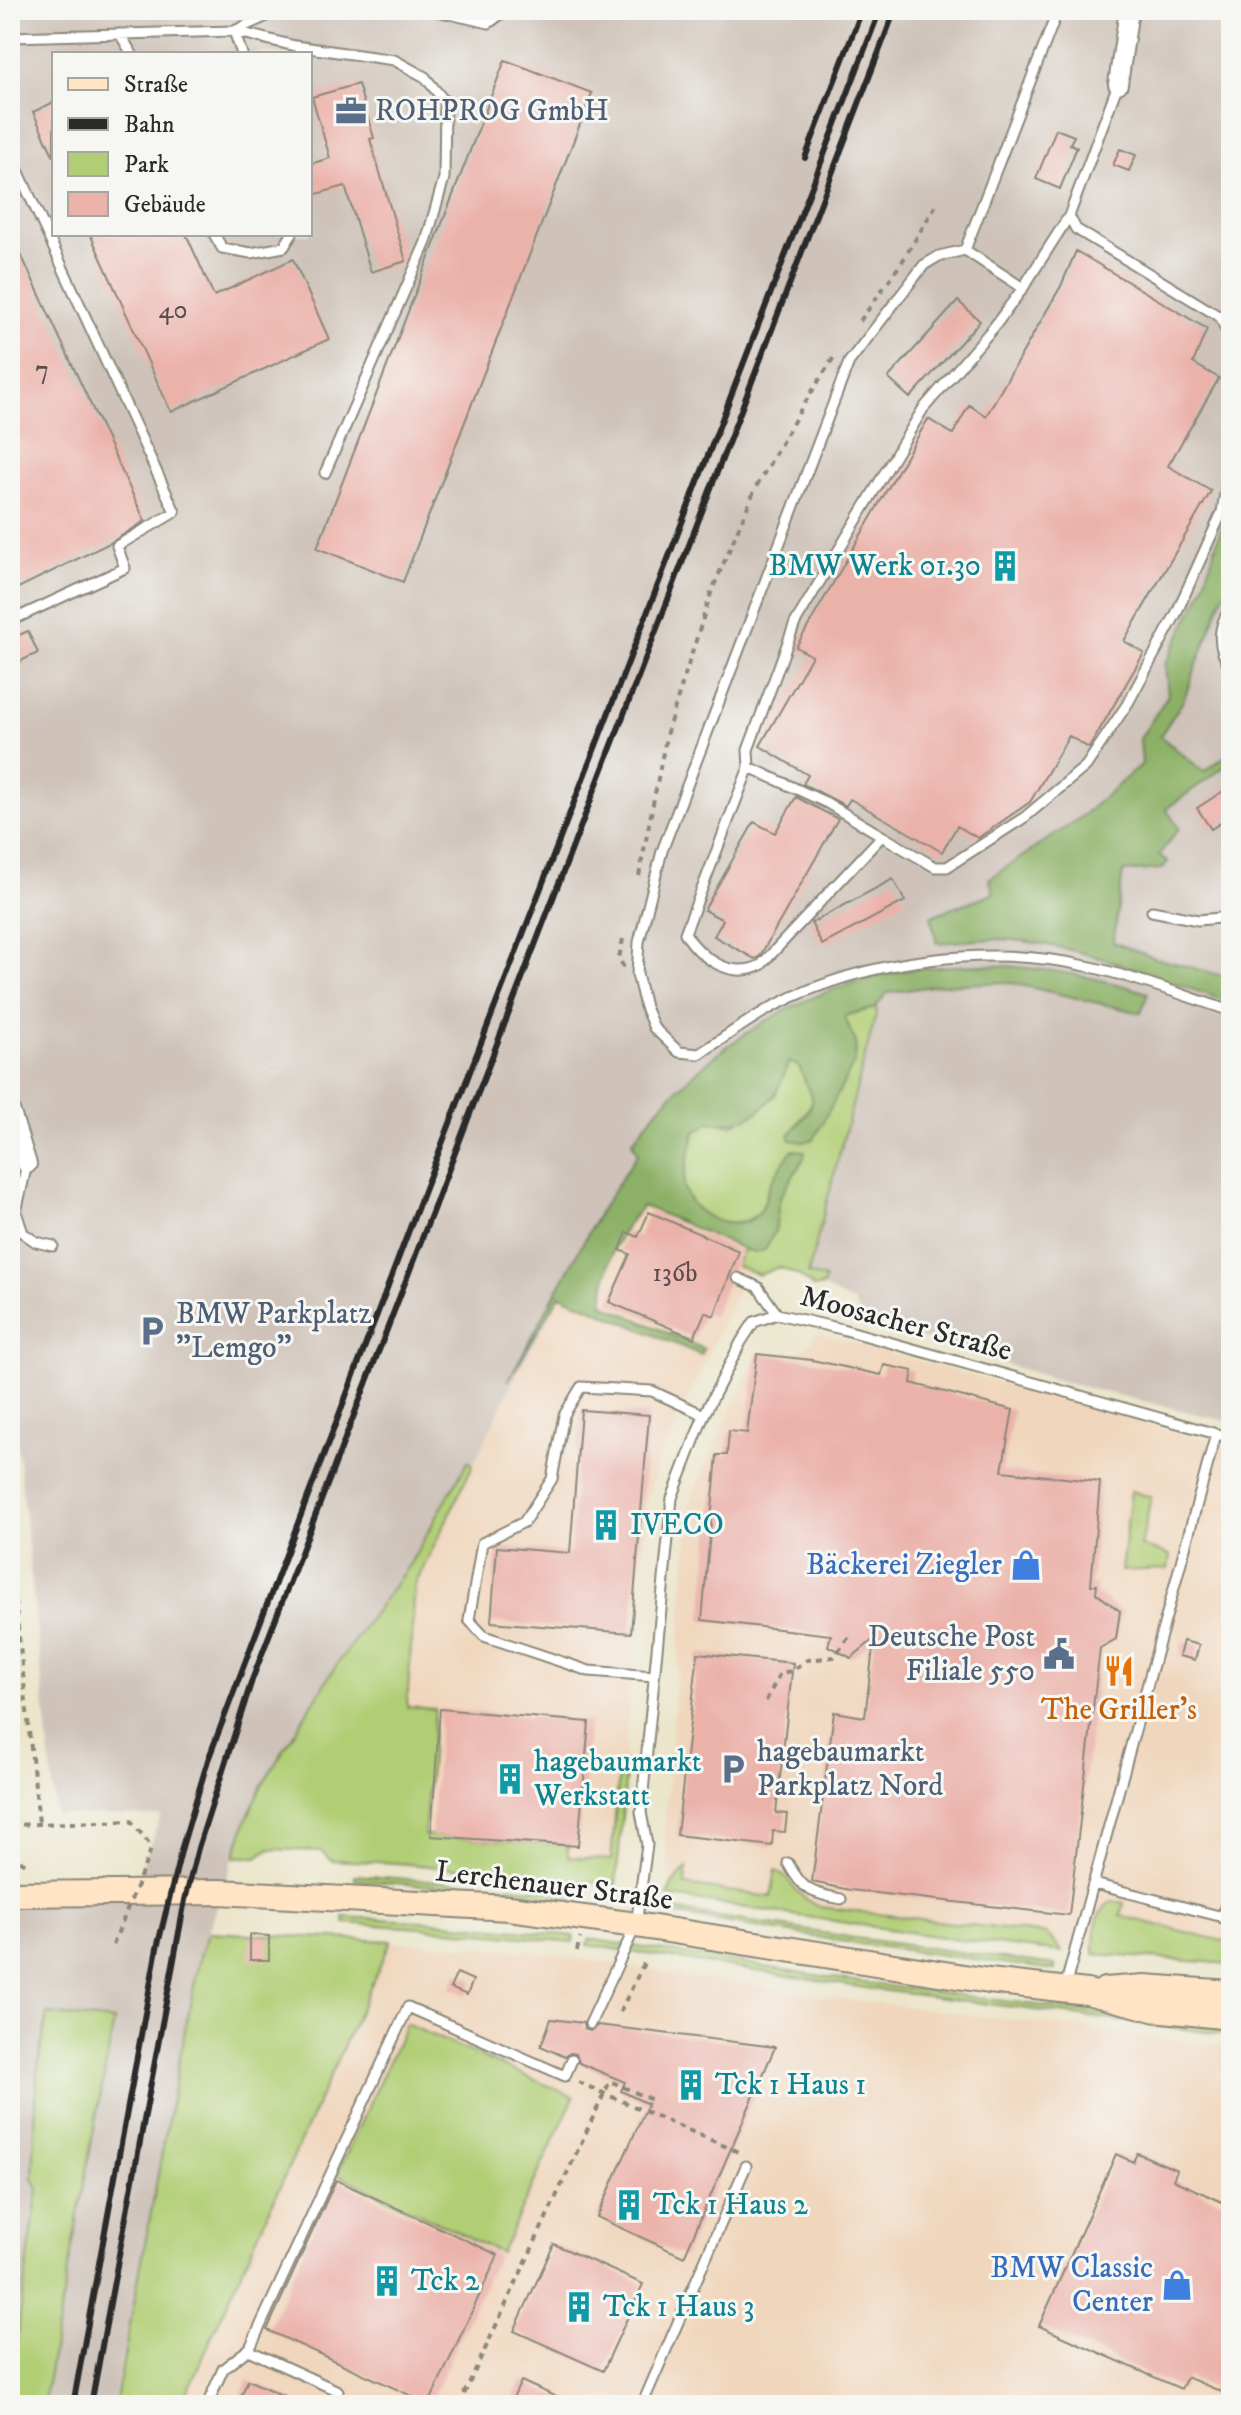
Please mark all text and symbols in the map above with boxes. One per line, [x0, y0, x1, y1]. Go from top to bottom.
legend [52, 52, 312, 236]
text: Straße [124, 70, 188, 100]
place label: ROHPROG GmbH [375, 93, 609, 130]
office icon: ROHPROG GmbH [334, 94, 368, 128]
text: Bahn [124, 110, 175, 140]
text: Park [124, 150, 169, 180]
text: Gebäude [124, 190, 206, 220]
house number: 40 [159, 294, 187, 327]
house number: 7 [35, 354, 49, 387]
place label: BMW Werk 01.30 [768, 548, 981, 585]
building icon: BMW Werk 01.30 [988, 549, 1022, 583]
house number: 136b [653, 1257, 697, 1290]
street label: Moosacher Straße [796, 1278, 1016, 1370]
place label: BMW Parkplatz "Lemgo" [176, 1296, 371, 1367]
parking icon: BMW Parkplatz "Lemgo" [135, 1314, 169, 1348]
place label: IVECO [630, 1507, 724, 1544]
building icon: IVECO [589, 1508, 623, 1542]
place label: Bäckerei Ziegler [806, 1547, 1002, 1584]
shop icon: Bäckerei Ziegler [1009, 1548, 1043, 1582]
place label: Deutsche Post Filiale 550 [868, 1619, 1035, 1690]
public building icon: Deutsche Post Filiale 550 [1042, 1637, 1076, 1671]
restaurant icon: The Griller's [1102, 1654, 1136, 1688]
place label: The Griller's [1041, 1692, 1197, 1729]
place label: hagebaumarkt Parkplatz Nord [757, 1734, 943, 1805]
place label: hagebaumarkt Werkstatt [533, 1744, 701, 1815]
parking icon: hagebaumarkt Parkplatz Nord [716, 1752, 750, 1786]
building icon: hagebaumarkt Werkstatt [493, 1762, 527, 1796]
street label: Lerchenauer Straße [433, 1853, 675, 1919]
place label: Tck 1 Haus 1 [715, 2067, 866, 2104]
building icon: Tck 1 Haus 1 [674, 2068, 708, 2102]
place label: Tck 1 Haus 2 [653, 2187, 808, 2224]
building icon: Tck 1 Haus 2 [612, 2188, 646, 2222]
place label: BMW Classic Center [990, 2250, 1153, 2321]
place label: Tck 2 [411, 2263, 480, 2300]
building icon: Tck 2 [370, 2264, 404, 2298]
shop icon: BMW Classic Center [1160, 2268, 1194, 2302]
place label: Tck 1 Haus 3 [603, 2289, 754, 2326]
building icon: Tck 1 Haus 3 [562, 2290, 596, 2324]

